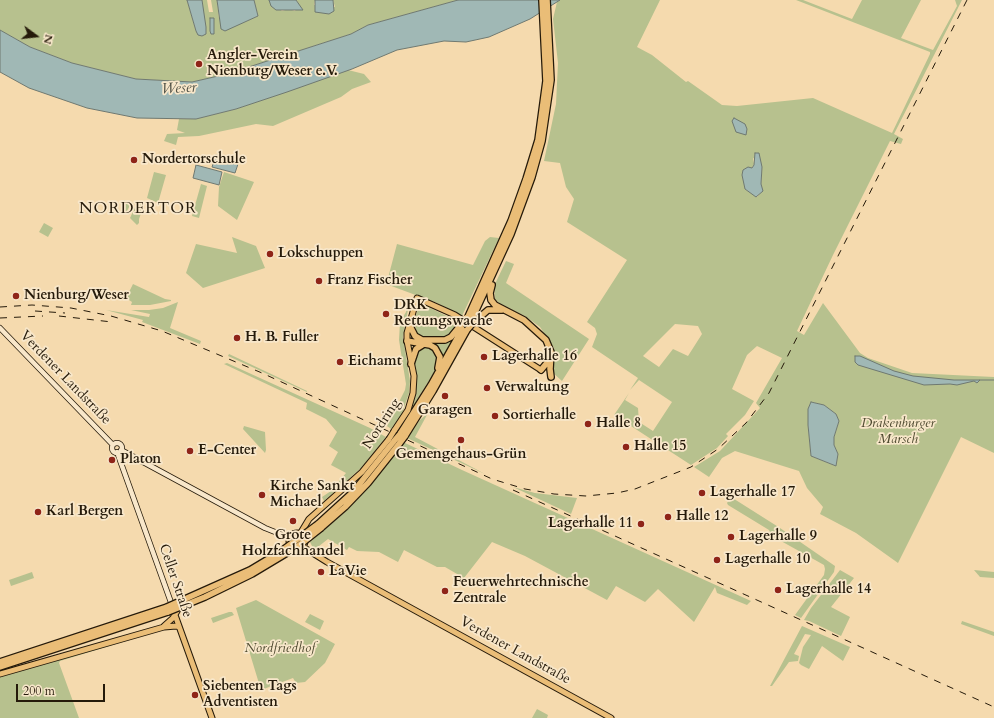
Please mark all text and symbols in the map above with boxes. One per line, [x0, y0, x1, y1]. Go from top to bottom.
north arrow [16, 16, 56, 56]
text: N [40, 33, 57, 46]
place label: Angler-Verein Nienburg/Weser e.V. [207, 48, 338, 80]
marker: Angler-Verein Nienburg/Weser e.V. [194, 59, 204, 69]
water label: Weser [161, 79, 197, 99]
place label: Nordertorschule [142, 152, 246, 168]
marker: Nordertorschule [129, 155, 139, 165]
district label: NORDERTOR [79, 199, 197, 219]
place label: Lokschuppen [278, 246, 363, 262]
marker: Lokschuppen [265, 249, 275, 259]
place label: Franz Fischer [327, 273, 412, 289]
marker: Franz Fischer [314, 276, 324, 286]
place label: Nienburg/Weser [24, 288, 129, 304]
marker: Nienburg/Weser [11, 291, 21, 301]
place label: DRK Rettungswache [394, 298, 493, 330]
marker: DRK Rettungswache [381, 309, 391, 319]
street label: Verdener Landstraße [16, 328, 114, 428]
place label: H. B. Fuller [245, 330, 319, 346]
marker: H. B. Fuller [232, 333, 242, 343]
place label: Lagerhalle 16 [492, 349, 577, 365]
marker: Lagerhalle 16 [479, 352, 489, 362]
place label: Eichamt [348, 354, 402, 370]
marker: Eichamt [335, 357, 345, 367]
place label: Verwaltung [495, 380, 569, 396]
marker: Verwaltung [482, 383, 492, 393]
marker: Garagen [440, 391, 450, 401]
street label: Nordring [359, 396, 405, 452]
place label: Garagen [418, 403, 472, 419]
place label: Sortierhalle [503, 408, 576, 424]
marker: Sortierhalle [490, 411, 500, 421]
place label: Halle 8 [596, 416, 641, 432]
park label: Drakenburger Marsch [861, 416, 935, 448]
marker: Halle 8 [583, 419, 593, 429]
marker: Gemengehaus-Grün [456, 435, 466, 445]
place label: Halle 15 [634, 439, 686, 455]
marker: Halle 15 [621, 442, 631, 452]
place label: E-Center [198, 443, 256, 459]
marker: E-Center [185, 446, 195, 456]
place label: Gemengehaus-Grün [395, 447, 527, 463]
place label: Platon [120, 452, 161, 468]
marker: Platon [107, 455, 117, 465]
place label: Kirche Sankt Michael [270, 479, 354, 512]
place label: Lagerhalle 17 [710, 485, 795, 501]
marker: Lagerhalle 17 [697, 488, 707, 498]
marker: Kirche Sankt Michael [257, 490, 267, 500]
place label: Karl Bergen [46, 504, 123, 520]
marker: Karl Bergen [33, 507, 43, 517]
place label: Halle 12 [676, 509, 728, 525]
marker: Halle 12 [663, 512, 673, 522]
marker: Grote Holzfachhandel [288, 516, 298, 526]
place label: Lagerhalle 11 [548, 516, 633, 532]
marker: Lagerhalle 11 [636, 519, 646, 529]
place label: Grote Holzfachhandel [242, 528, 344, 560]
place label: Lagerhalle 9 [739, 529, 817, 545]
marker: Lagerhalle 9 [726, 532, 736, 542]
street label: Celler Straße [155, 542, 195, 620]
place label: Lagerhalle 10 [725, 552, 810, 568]
marker: Lagerhalle 10 [712, 555, 722, 565]
place label: LaVie [329, 564, 367, 580]
marker: LaVie [316, 567, 326, 577]
place label: Feuerwehrtechnische Zentrale [453, 575, 589, 608]
place label: Lagerhalle 14 [786, 582, 871, 598]
marker: Lagerhalle 14 [773, 585, 783, 595]
marker: Feuerwehrtechnische Zentrale [440, 586, 450, 596]
street label: Verdener Landstraße [457, 614, 573, 688]
park label: Nordfriedhof [245, 641, 315, 657]
scale bar [18, 676, 107, 702]
place label: Siebenten Tags Adventisten [203, 679, 297, 712]
text: 200 m [23, 683, 55, 699]
marker: Siebenten Tags Adventisten [190, 690, 200, 700]

